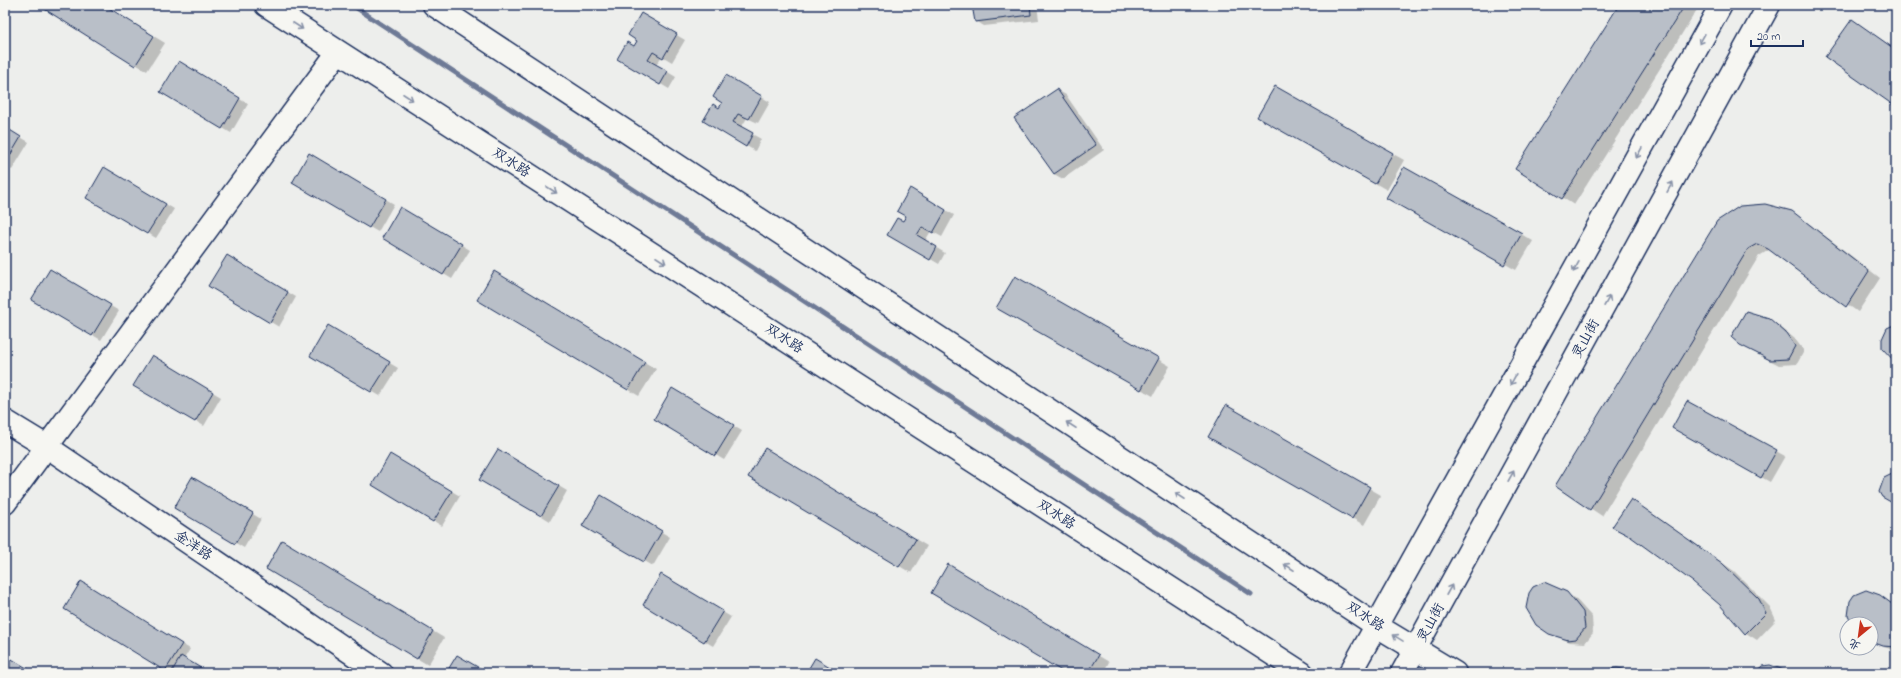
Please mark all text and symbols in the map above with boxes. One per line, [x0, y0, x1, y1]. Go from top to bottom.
one-way arrow [292, 22, 303, 30]
scale bar [1751, 22, 1803, 48]
text: 20 m [1757, 28, 1780, 46]
one-way arrow [1698, 33, 1706, 45]
one-way arrow [402, 92, 413, 101]
street label: 双水路 [488, 143, 534, 183]
one-way arrow [1635, 147, 1643, 159]
one-way arrow [1666, 181, 1674, 193]
one-way arrow [546, 186, 557, 194]
one-way arrow [656, 256, 667, 264]
one-way arrow [1572, 260, 1580, 272]
one-way arrow [1604, 295, 1612, 307]
street label: 灵山街 [1567, 316, 1605, 362]
street label: 双水路 [761, 319, 807, 359]
one-way arrow [1509, 374, 1517, 386]
one-way arrow [1066, 420, 1077, 429]
one-way arrow [1508, 470, 1516, 482]
one-way arrow [1175, 492, 1186, 500]
street label: 双水路 [1033, 495, 1079, 535]
street label: 金洋路 [170, 526, 216, 566]
one-way arrow [1283, 563, 1294, 572]
one-way arrow [1445, 584, 1453, 596]
street label: 双水路 [1342, 597, 1388, 637]
street label: 灵山街 [1412, 600, 1450, 646]
north arrow [1839, 616, 1879, 656]
one-way arrow [1392, 634, 1404, 642]
text: 北 [1846, 634, 1863, 654]

